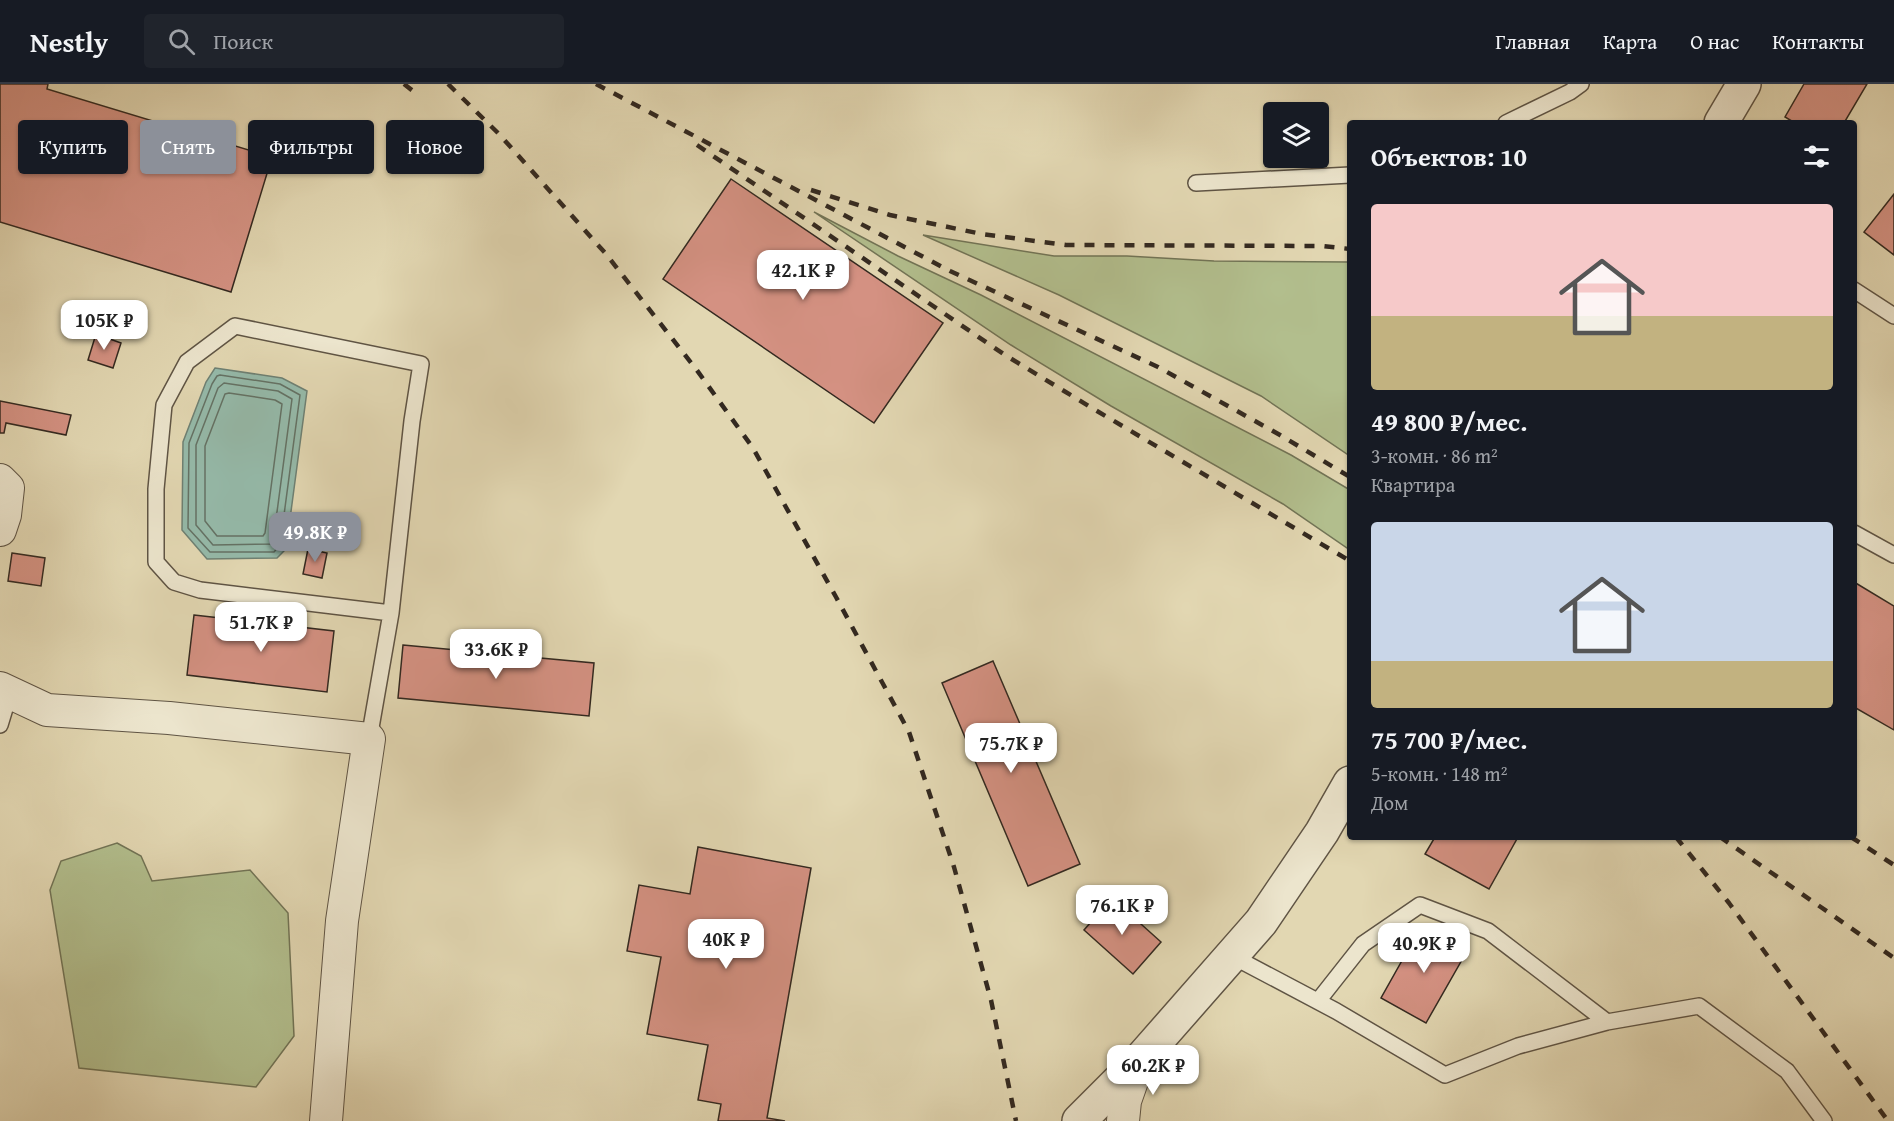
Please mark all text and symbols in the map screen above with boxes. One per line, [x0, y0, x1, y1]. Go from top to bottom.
search box [144, 14, 564, 68]
text: Nestly [30, 21, 108, 62]
icon: search [165, 25, 198, 58]
text: Поиск [213, 25, 273, 57]
text: Главная [1495, 26, 1570, 57]
text: Карта [1603, 26, 1657, 57]
text: О нас [1690, 26, 1739, 57]
text: Контакты [1772, 26, 1864, 57]
map controls [1263, 102, 1329, 168]
button: layers [1263, 102, 1329, 168]
chip: Купить [18, 120, 128, 174]
chip: Снять [140, 120, 236, 174]
chip: Фильтры [248, 120, 374, 174]
chip: Новое [386, 120, 484, 174]
text: Объектов: 10 [1371, 137, 1527, 176]
icon: filters [1800, 140, 1833, 173]
icon: home [1548, 243, 1656, 351]
pin: 42.1K ₽ [748, 250, 858, 301]
text: 42.1K ₽ [771, 255, 835, 284]
pin: 105K ₽ [55, 300, 153, 351]
text: 105K ₽ [75, 305, 133, 334]
text: 49 800 ₽/мес. [1371, 402, 1527, 441]
text: 3-комн. · 86 m² [1371, 441, 1498, 470]
text: Квартира [1371, 470, 1455, 499]
pin: 49.8K ₽ [260, 512, 370, 563]
text: 49.8K ₽ [283, 517, 347, 546]
icon: home [1548, 561, 1656, 669]
pin: 51.7K ₽ [206, 602, 316, 653]
text: 51.7K ₽ [229, 607, 293, 636]
pin: 33.6K ₽ [441, 629, 551, 680]
text: 33.6K ₽ [464, 634, 528, 663]
text: 75 700 ₽/мес. [1371, 720, 1527, 759]
pin: 75.7K ₽ [956, 723, 1066, 774]
text: 75.7K ₽ [979, 728, 1043, 757]
text: 5-комн. · 148 m² [1371, 759, 1507, 788]
text: Дом [1371, 788, 1408, 817]
pin: 76.1K ₽ [1067, 885, 1177, 936]
text: 76.1K ₽ [1090, 890, 1154, 919]
pin: 40K ₽ [684, 919, 768, 970]
pin: 40.9K ₽ [1369, 923, 1479, 974]
text: 40K ₽ [702, 924, 750, 953]
text: 40.9K ₽ [1392, 928, 1456, 957]
pin: 60.2K ₽ [1098, 1045, 1208, 1096]
text: 60.2K ₽ [1121, 1050, 1185, 1079]

